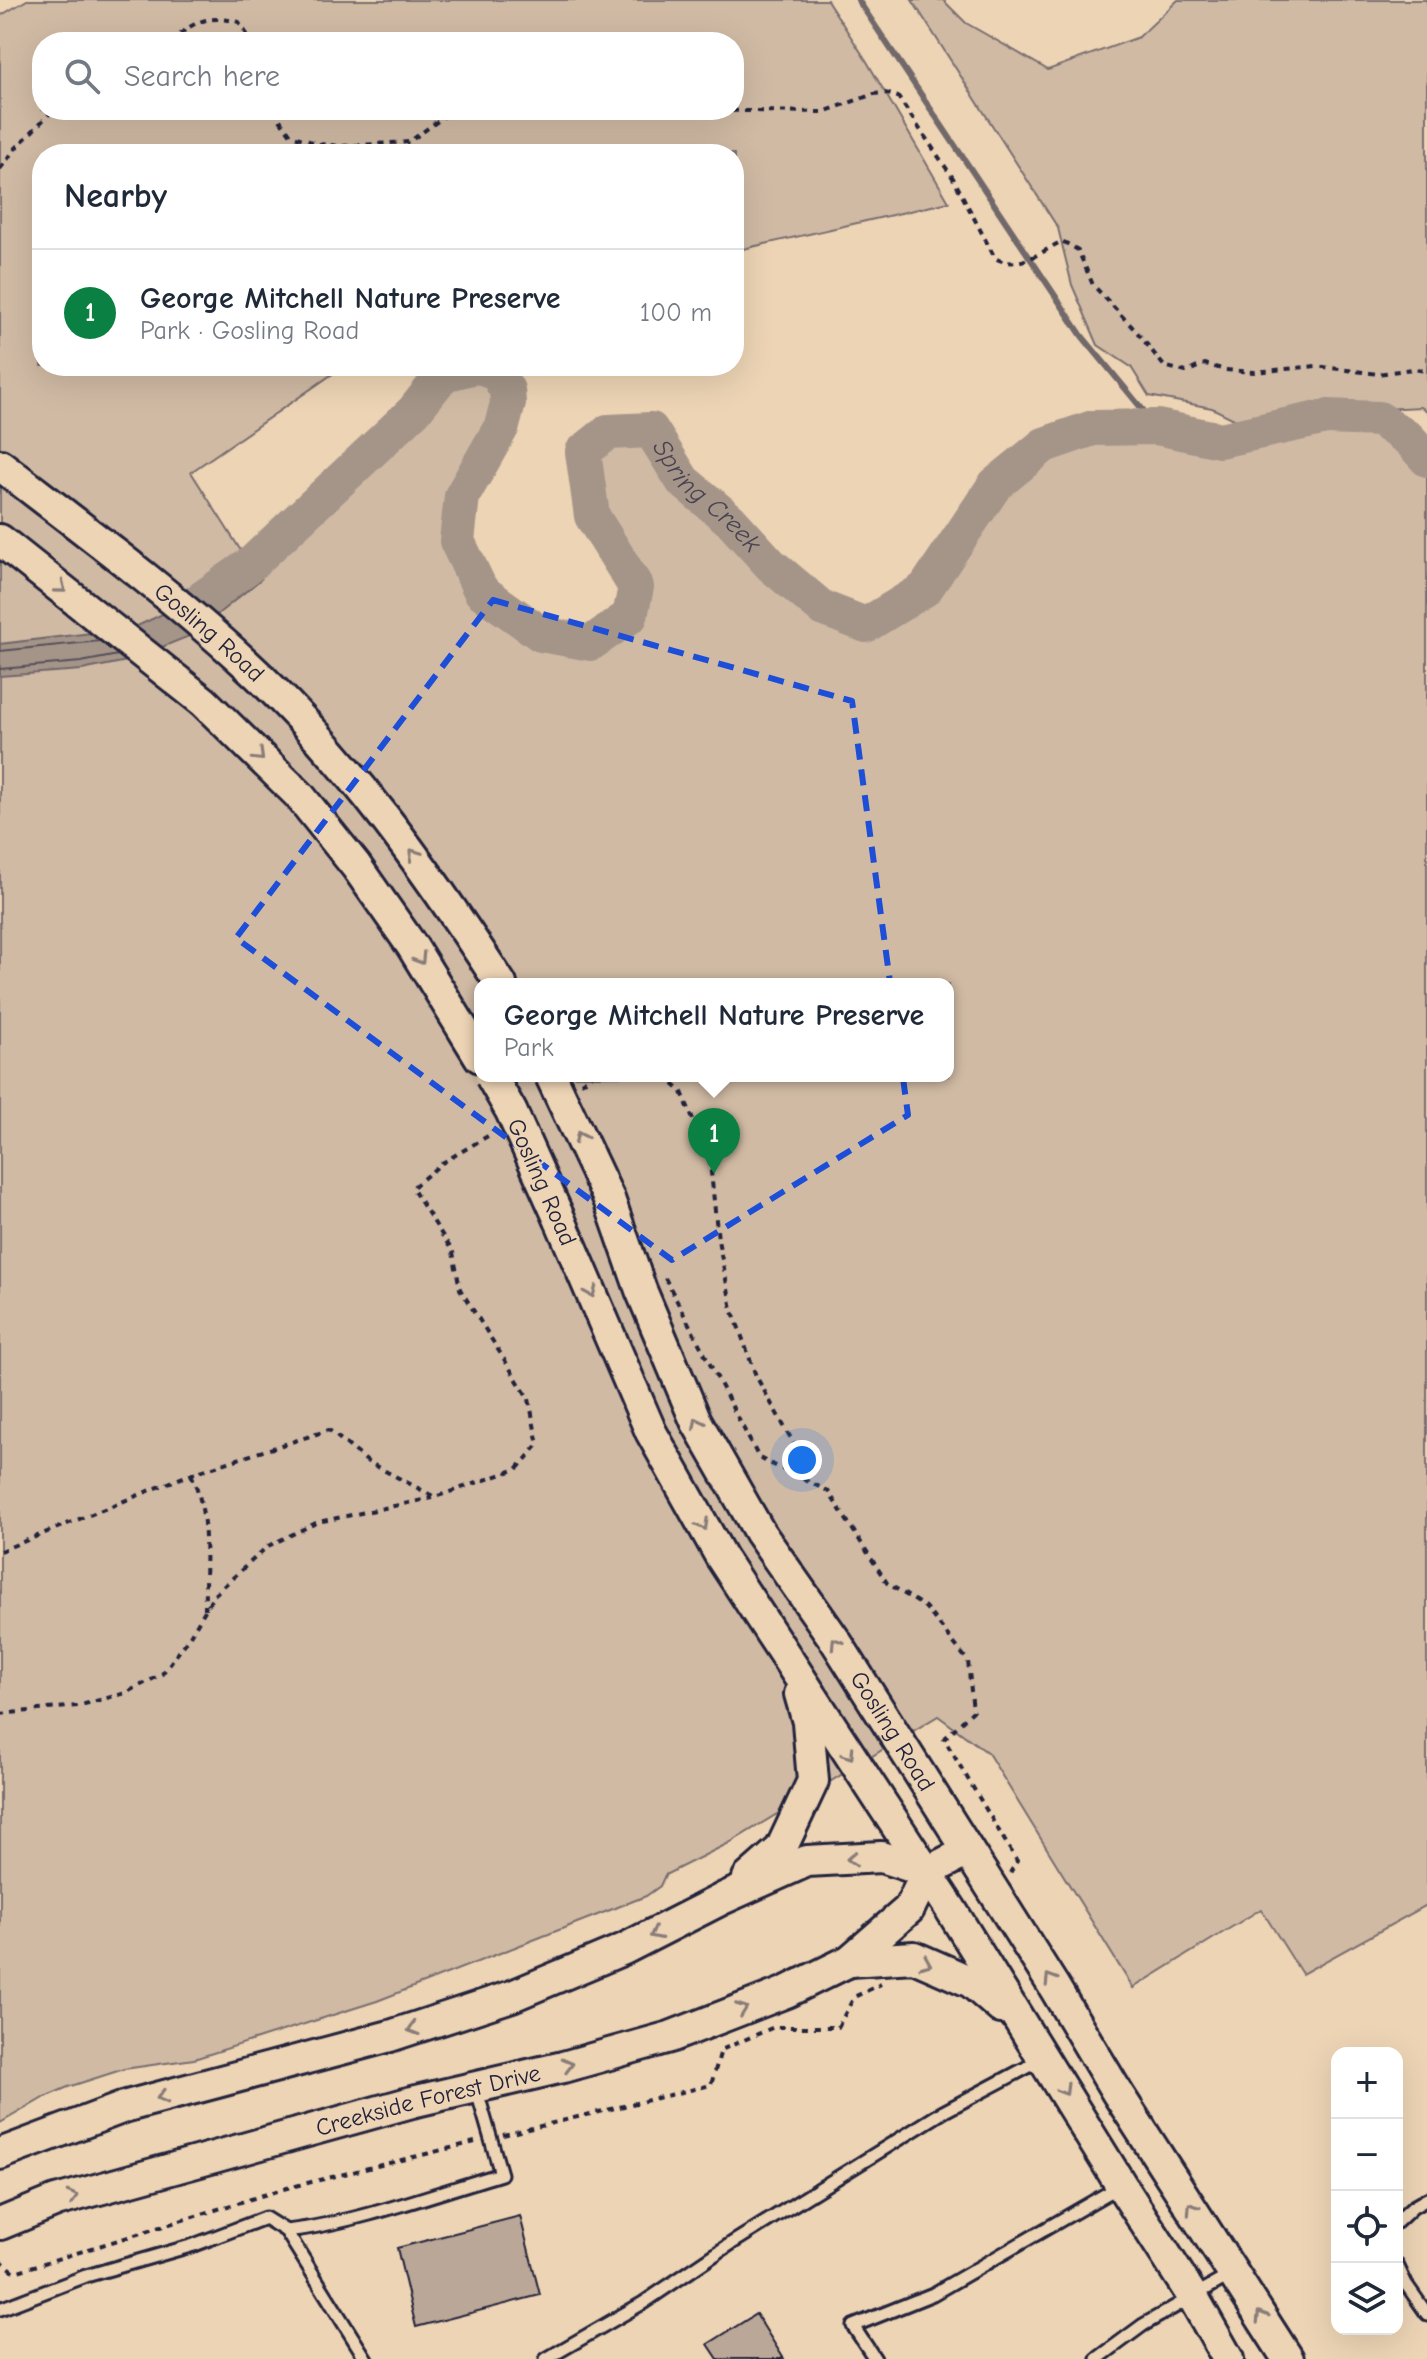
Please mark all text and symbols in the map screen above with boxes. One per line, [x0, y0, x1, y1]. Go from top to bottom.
search box [32, 32, 744, 120]
icon: search [60, 54, 104, 98]
text: Search here [124, 59, 280, 94]
text: Nearby [64, 176, 167, 216]
text: George Mitchell Nature Preserve [140, 281, 560, 316]
text: 1 [85, 298, 95, 328]
text: 100 m [640, 298, 712, 328]
text: Park · Gosling Road [140, 316, 359, 346]
water label: Spring Creek [646, 434, 767, 559]
street label: Gosling Road [149, 577, 270, 688]
one-way arrow [52, 578, 66, 593]
one-way arrow [250, 747, 264, 761]
one-way arrow [409, 849, 424, 863]
one-way arrow [411, 951, 426, 965]
popup [474, 978, 954, 1082]
text: George Mitchell Nature Preserve [504, 998, 924, 1033]
text: Park [504, 1033, 554, 1063]
pin: 1 [688, 1108, 740, 1174]
street label: Gosling Road [502, 1114, 582, 1250]
one-way arrow [574, 1131, 590, 1146]
one-way arrow [581, 1284, 597, 1298]
one-way arrow [692, 1417, 708, 1432]
your location [782, 1440, 822, 1480]
one-way arrow [693, 1516, 709, 1531]
one-way arrow [831, 1637, 846, 1652]
street label: Gosling Road [844, 1666, 941, 1796]
one-way arrow [840, 1745, 855, 1759]
one-way arrow [845, 1850, 857, 1867]
one-way arrow [648, 1924, 663, 1939]
one-way arrow [918, 1953, 932, 1969]
one-way arrow [1044, 1973, 1059, 1988]
one-way arrow [734, 2002, 748, 2019]
one-way arrow [407, 2019, 421, 2035]
map controls [1331, 2047, 1403, 2335]
button: + [1331, 2047, 1403, 2119]
one-way arrow [560, 2058, 574, 2075]
street label: Creekside Forest Drive [313, 2059, 543, 2142]
one-way arrow [1054, 2081, 1069, 2096]
one-way arrow [156, 2088, 170, 2104]
button: − [1331, 2119, 1403, 2191]
one-way arrow [65, 2189, 79, 2206]
button: locate [1331, 2191, 1403, 2263]
one-way arrow [1186, 2202, 1201, 2216]
button: layers [1331, 2263, 1403, 2335]
one-way arrow [1255, 2310, 1271, 2325]

